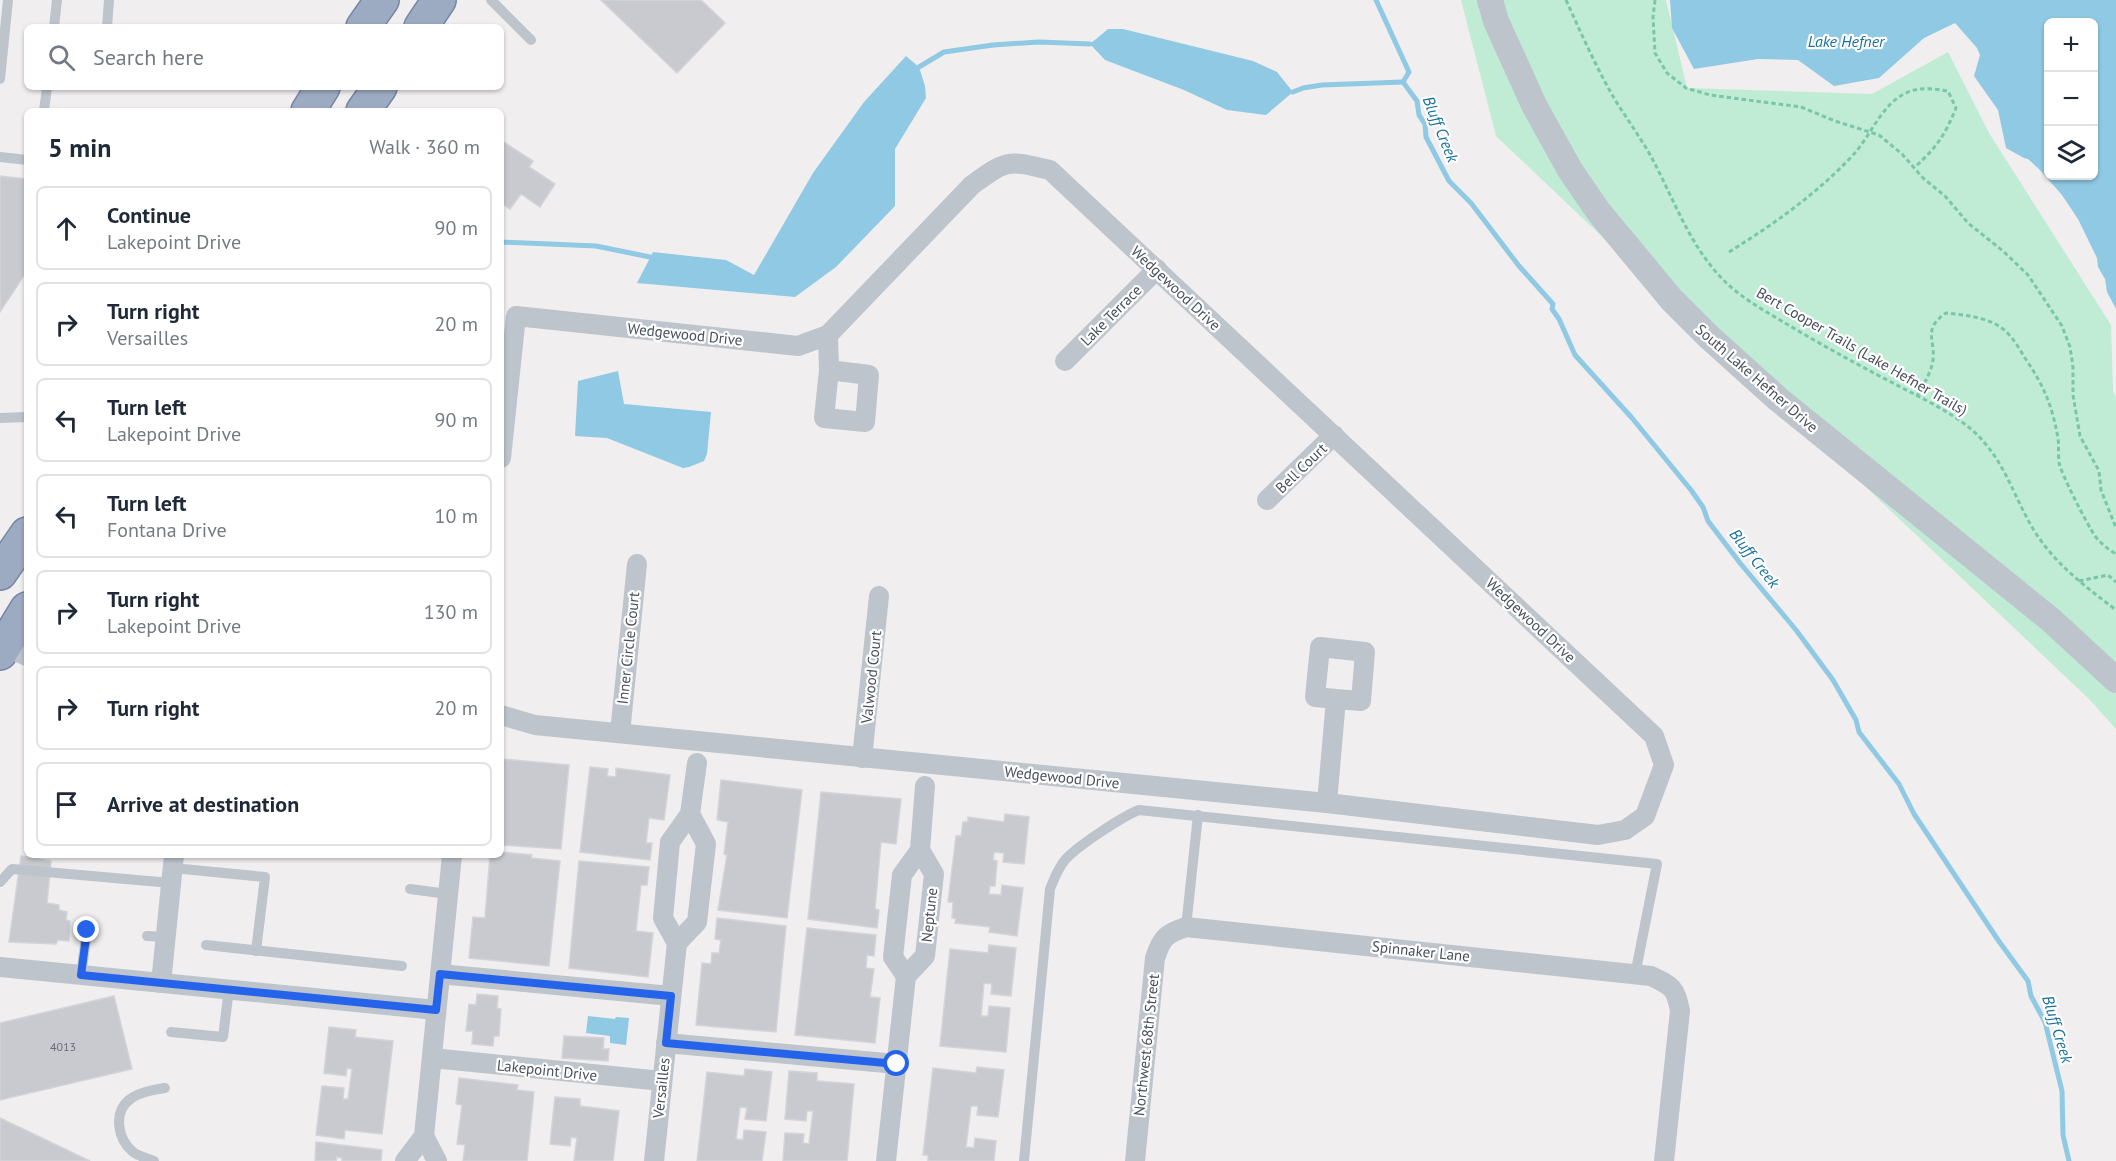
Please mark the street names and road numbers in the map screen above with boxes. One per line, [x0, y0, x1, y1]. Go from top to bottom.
street label: Wedgewood Drive [1127, 242, 1225, 334]
street label: Lake Terrace [1076, 280, 1146, 350]
street label: Bert Cooper Trails (Lake Hefner Trails) [1753, 283, 1971, 419]
street label: Wedgewood Drive [627, 319, 743, 349]
street label: South Lake Hefner Drive [1692, 320, 1822, 436]
street label: Bell Court [1271, 439, 1331, 497]
street label: Wedgewood Drive [1482, 574, 1580, 666]
street label: Inner Circle Court [613, 591, 643, 705]
street label: Valwood Court [857, 630, 885, 725]
street label: Wedgewood Drive [1004, 762, 1120, 792]
street label: Neptune [917, 887, 941, 943]
street label: Spinnaker Lane [1371, 936, 1471, 966]
street label: Northwest 68th Street [1129, 973, 1163, 1117]
street label: Lakepoint Drive [496, 1055, 598, 1085]
street label: Versailles [648, 1057, 674, 1120]

